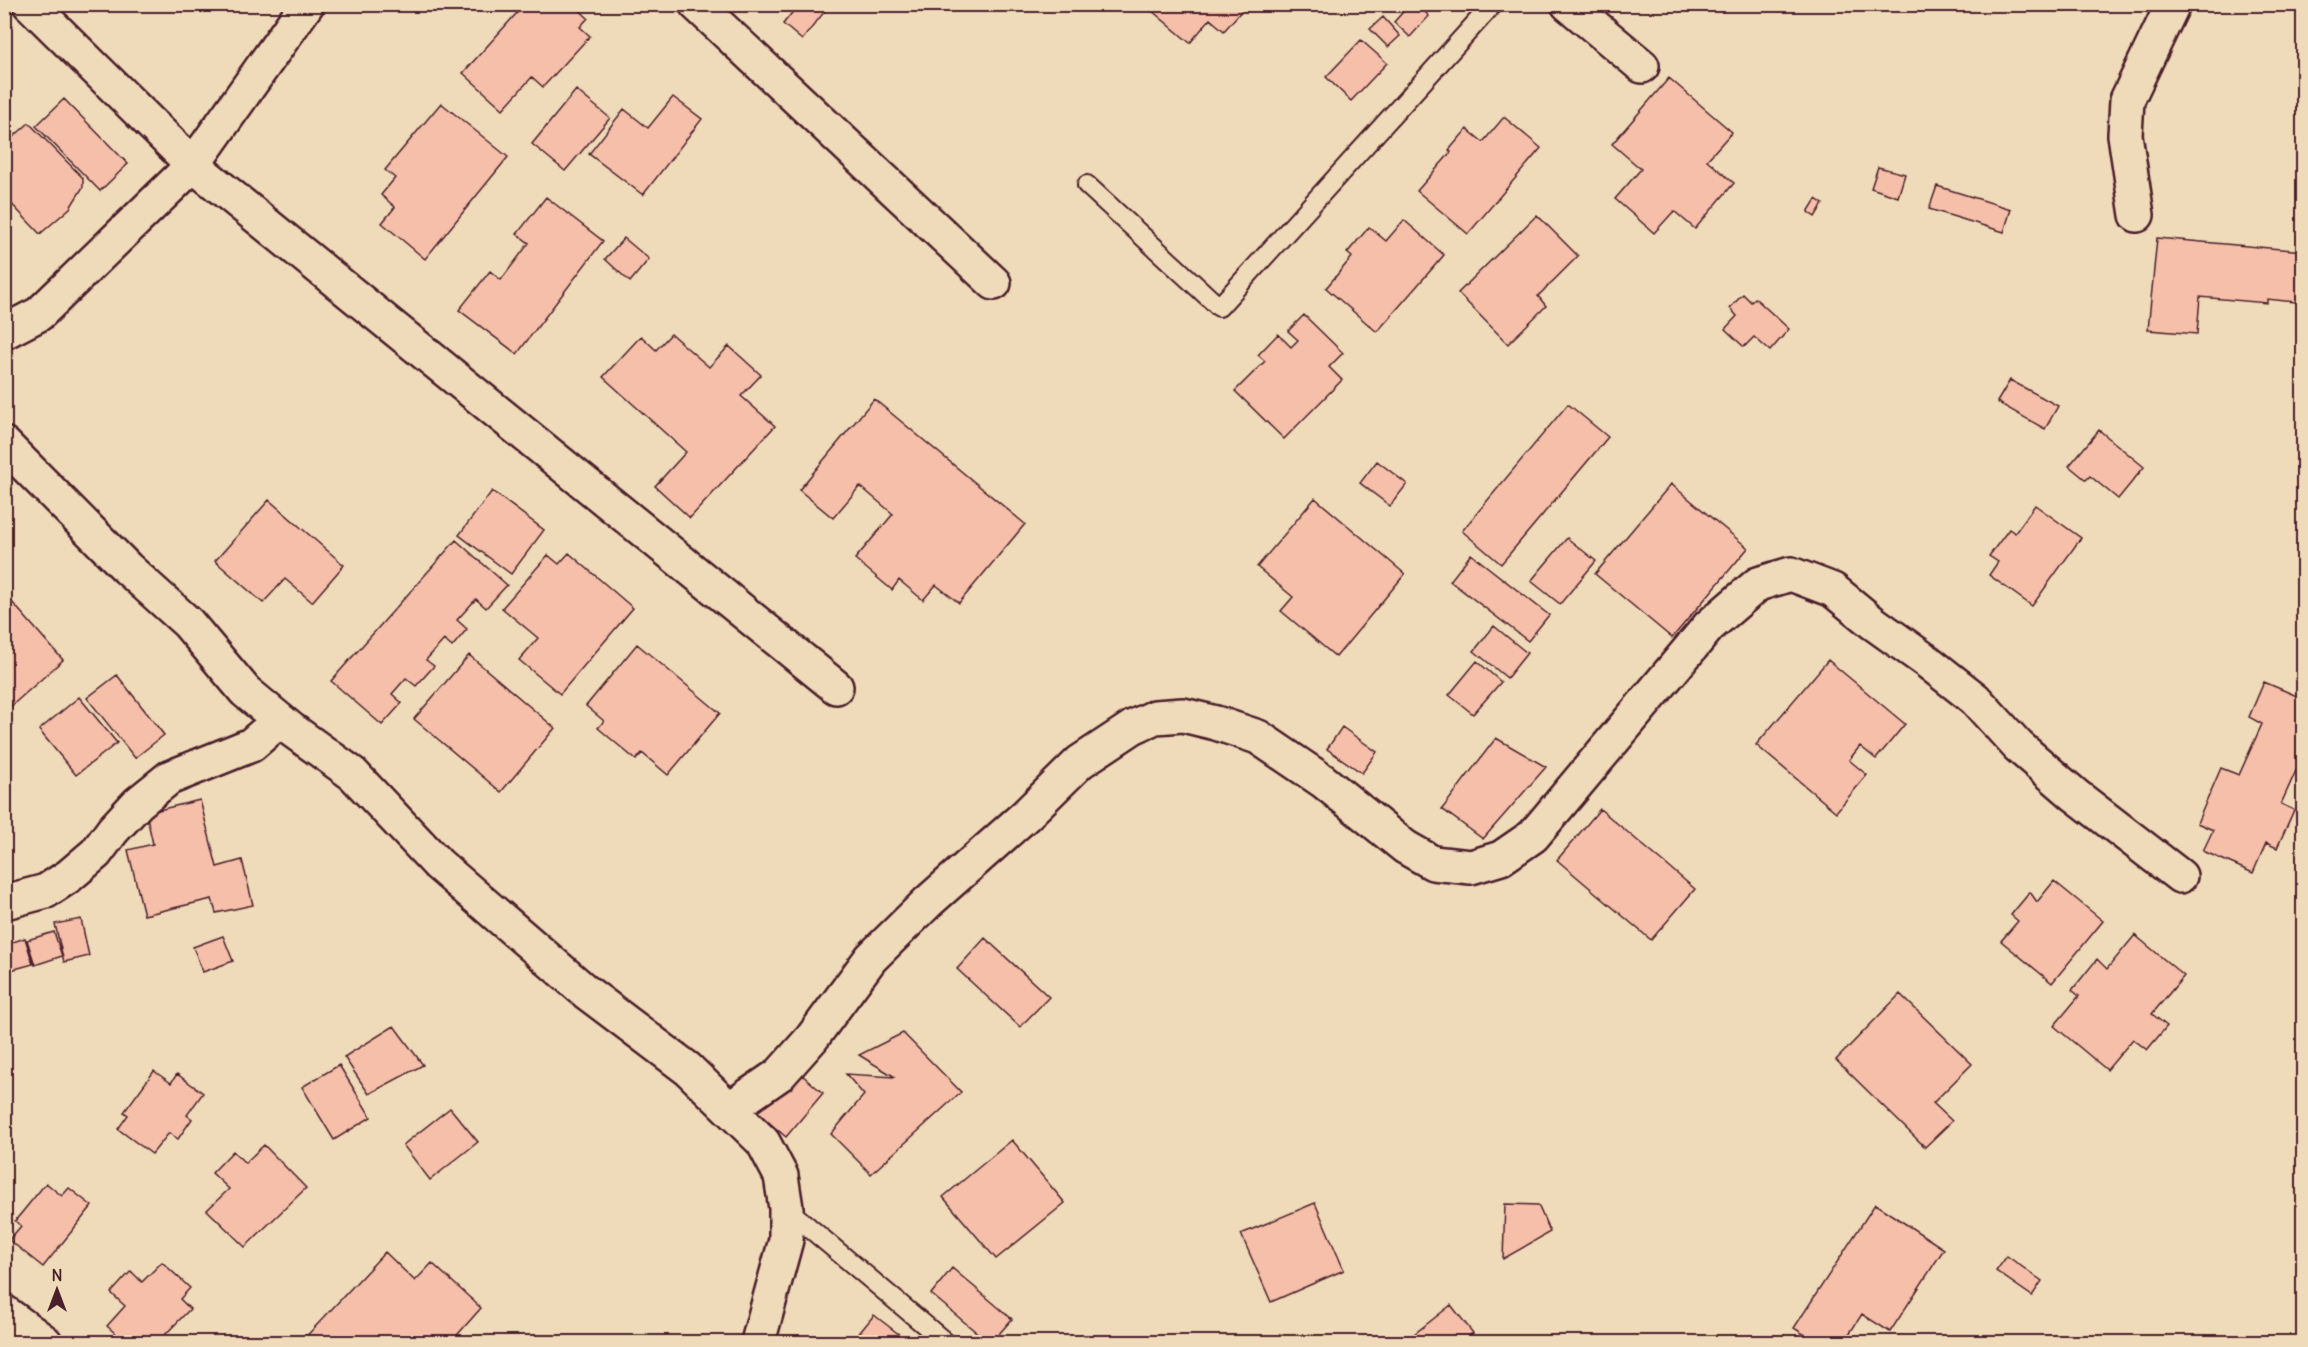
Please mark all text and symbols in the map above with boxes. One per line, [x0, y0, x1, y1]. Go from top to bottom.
north arrow [27, 1260, 87, 1320]
text: N [51, 1265, 63, 1285]

